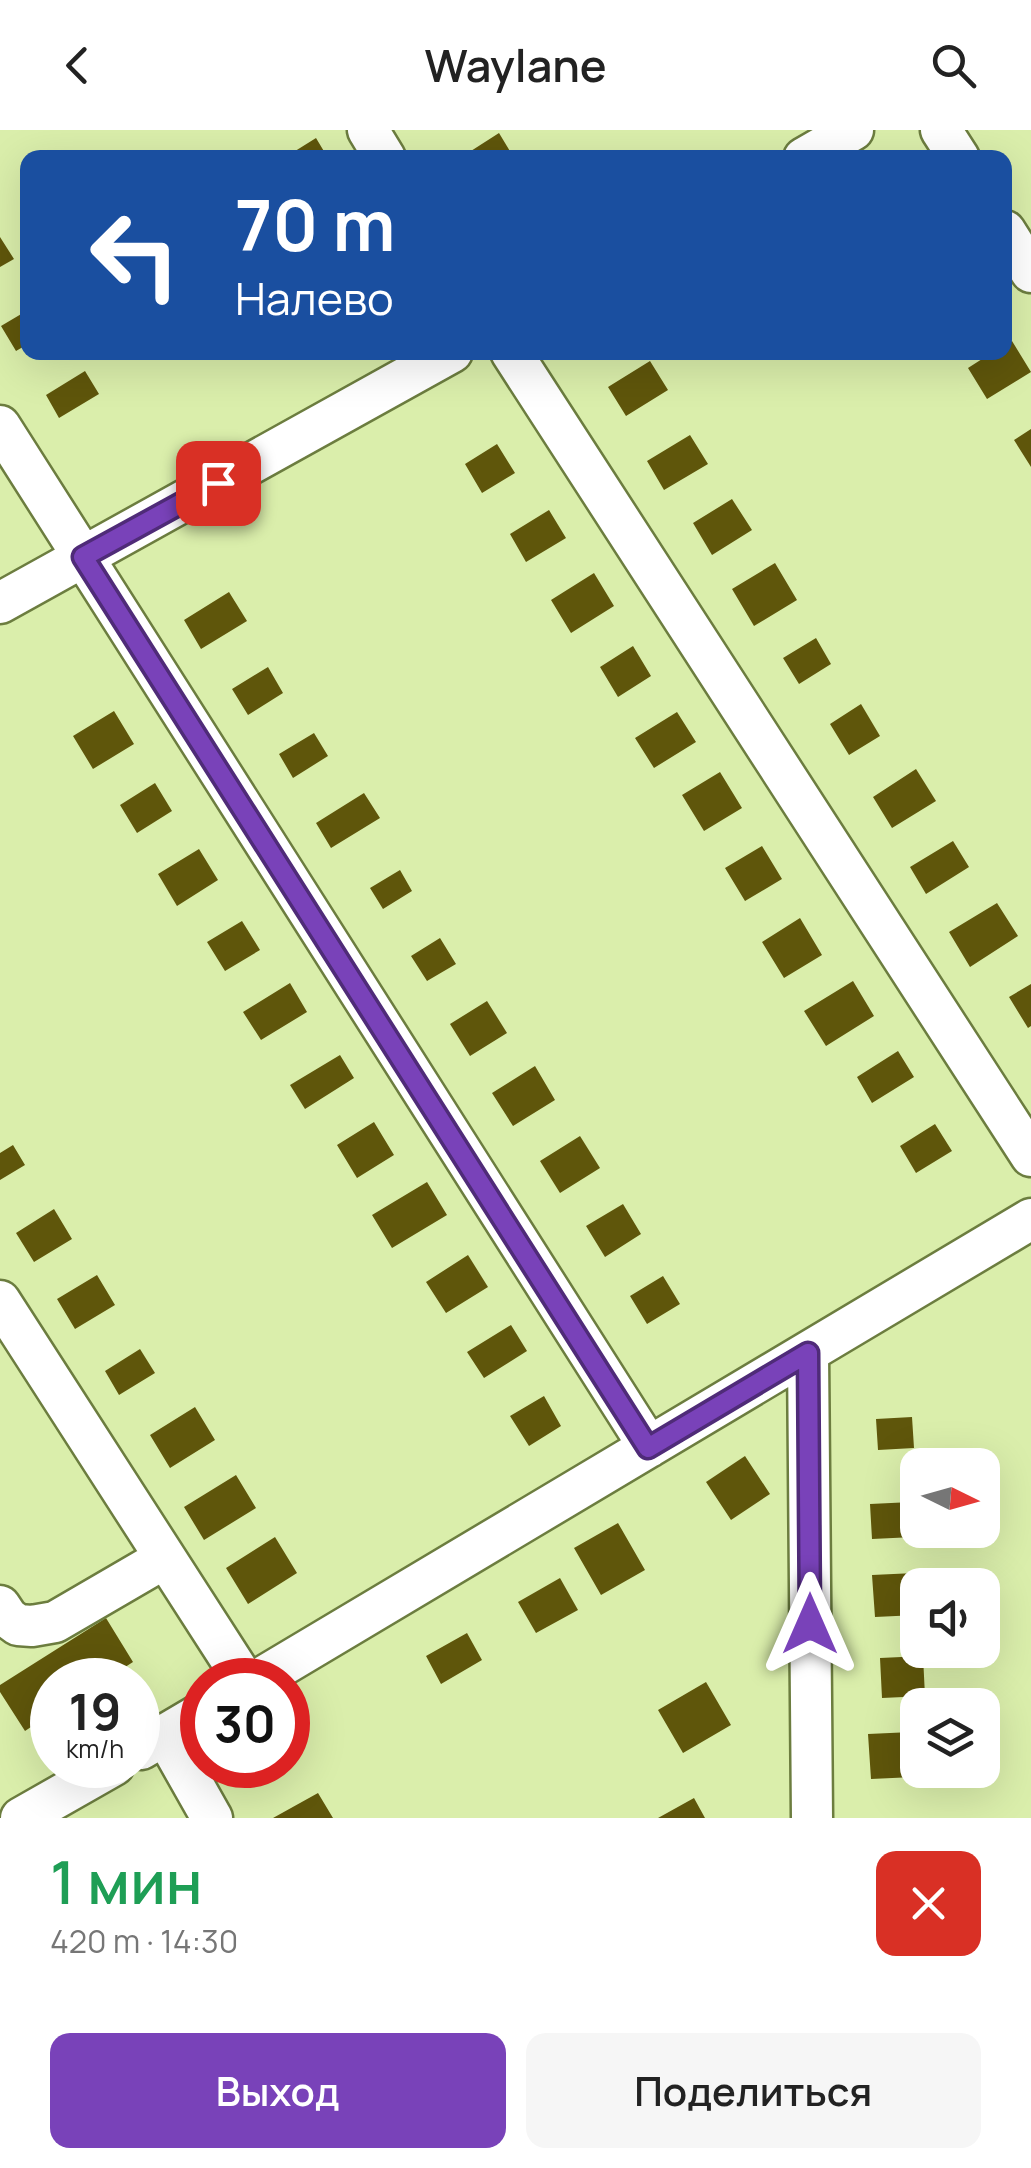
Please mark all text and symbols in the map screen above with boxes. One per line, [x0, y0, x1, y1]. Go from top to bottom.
text: Waylane [425, 34, 607, 96]
icon: back [50, 38, 105, 93]
icon: search [926, 38, 981, 93]
text: 70 m [235, 176, 395, 272]
icon: left [70, 190, 200, 320]
text: Налево [235, 267, 394, 329]
pin [176, 441, 261, 526]
icon: arrive [191, 456, 246, 511]
north arrow [900, 1448, 1000, 1548]
map controls [900, 1448, 1000, 1788]
button: sound [900, 1568, 1000, 1668]
position arrow [758, 1572, 862, 1676]
speed limit sign: 30 [180, 1658, 310, 1788]
text: 19 [69, 1677, 121, 1745]
button: layers [900, 1688, 1000, 1788]
text: km/h [66, 1731, 124, 1766]
text: 1 мин [50, 1840, 203, 1922]
button: close [876, 1851, 981, 1956]
text: 420 m · 14:30 [50, 1919, 238, 1963]
button: Выход [50, 2033, 506, 2148]
button: Поделиться [526, 2033, 981, 2148]

